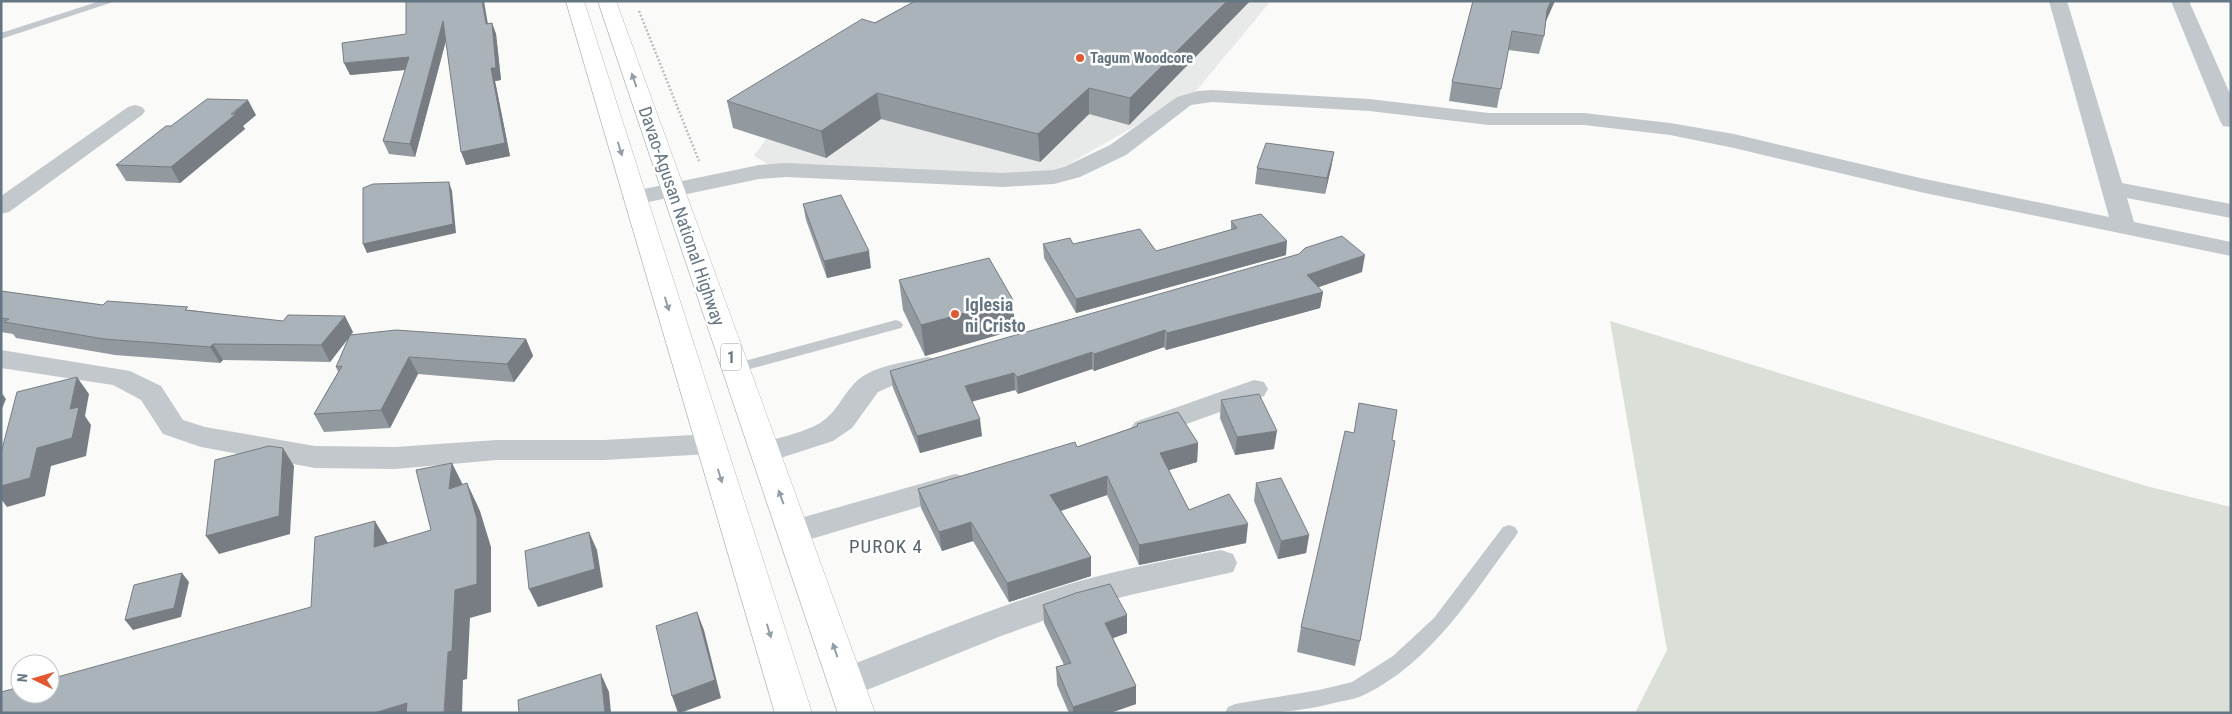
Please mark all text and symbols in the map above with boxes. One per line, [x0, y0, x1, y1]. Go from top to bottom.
place label: Tagum Woodcore [1090, 49, 1193, 67]
marker: Tagum Woodcore [1074, 52, 1086, 64]
one-way arrow [630, 72, 637, 87]
street label: Davao-Agusan National Highway [635, 104, 730, 329]
one-way arrow [616, 141, 624, 156]
place label: Iglesia ni Cristo [965, 294, 1026, 336]
one-way arrow [663, 297, 671, 312]
marker: Iglesia ni Cristo [949, 308, 961, 320]
road number: 1 [721, 344, 741, 371]
one-way arrow [716, 469, 724, 484]
one-way arrow [777, 489, 785, 504]
district label: PUROK 4 [849, 535, 923, 558]
one-way arrow [765, 624, 773, 639]
one-way arrow [831, 643, 838, 658]
north arrow [10, 654, 60, 704]
text: N [14, 673, 30, 683]

